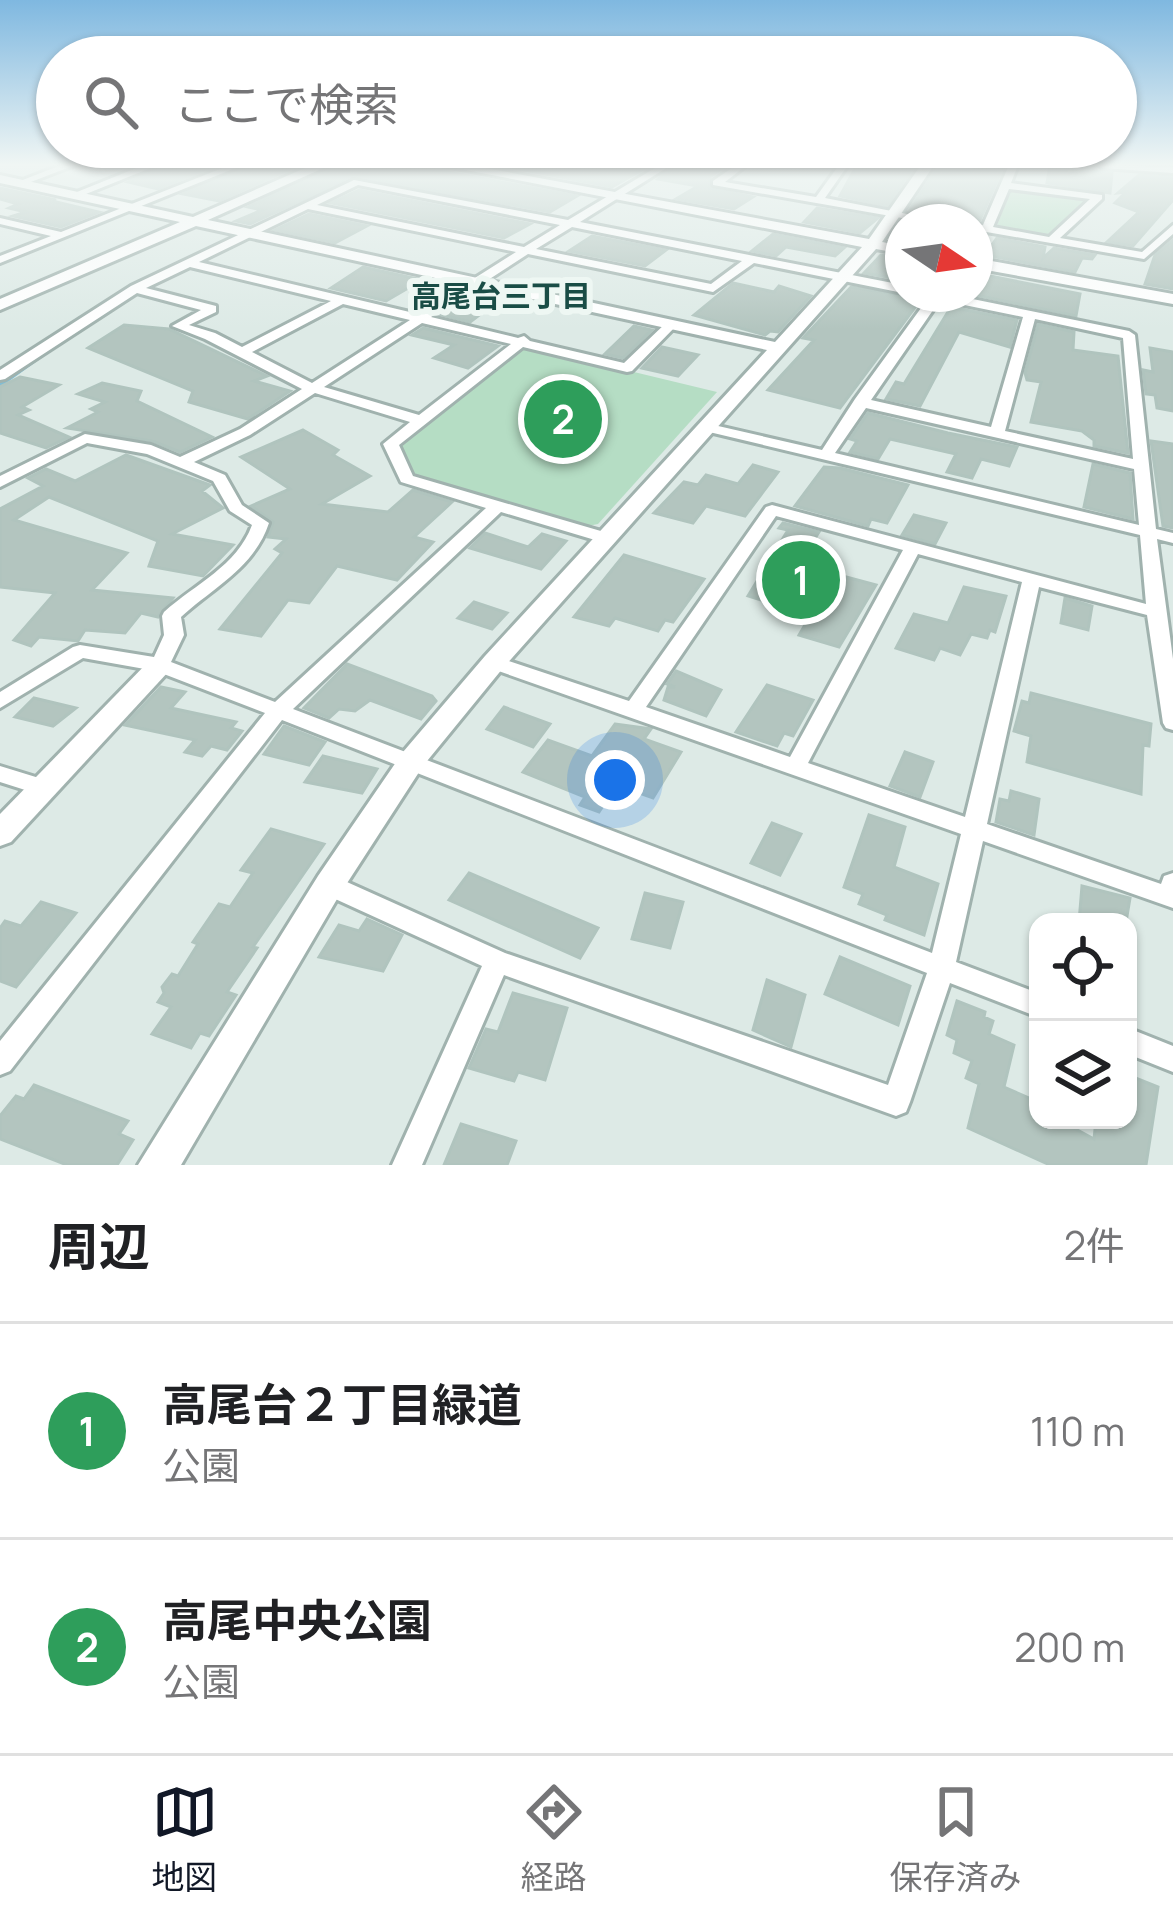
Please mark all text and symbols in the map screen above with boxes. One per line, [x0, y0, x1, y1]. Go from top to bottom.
search box [36, 36, 1137, 168]
icon: search [78, 69, 144, 135]
text: ここで検索 [174, 73, 399, 135]
north arrow [885, 204, 993, 312]
district label: 高尾台三丁目 [411, 275, 591, 316]
pin: 2 [524, 374, 602, 464]
pin: 1 [762, 535, 840, 625]
your location [585, 750, 645, 810]
map controls [1029, 913, 1137, 1129]
button: locate [1029, 913, 1137, 1021]
button: layers [1029, 1021, 1137, 1129]
text: 周辺 [48, 1211, 150, 1280]
text: 2件 [1064, 1218, 1125, 1272]
text: 高尾台２丁目緑道 [162, 1373, 522, 1435]
text: 1 [78, 1404, 96, 1458]
text: 110 m [1030, 1404, 1125, 1458]
text: 公園 [162, 1438, 240, 1492]
text: 高尾中央公園 [162, 1589, 432, 1651]
text: 2 [75, 1620, 99, 1674]
text: 200 m [1014, 1620, 1125, 1674]
text: 公園 [162, 1654, 240, 1708]
tab: 地図 [152, 1779, 218, 1899]
tab: 経路 [521, 1779, 587, 1899]
tab: 保存済み [890, 1779, 1022, 1899]

